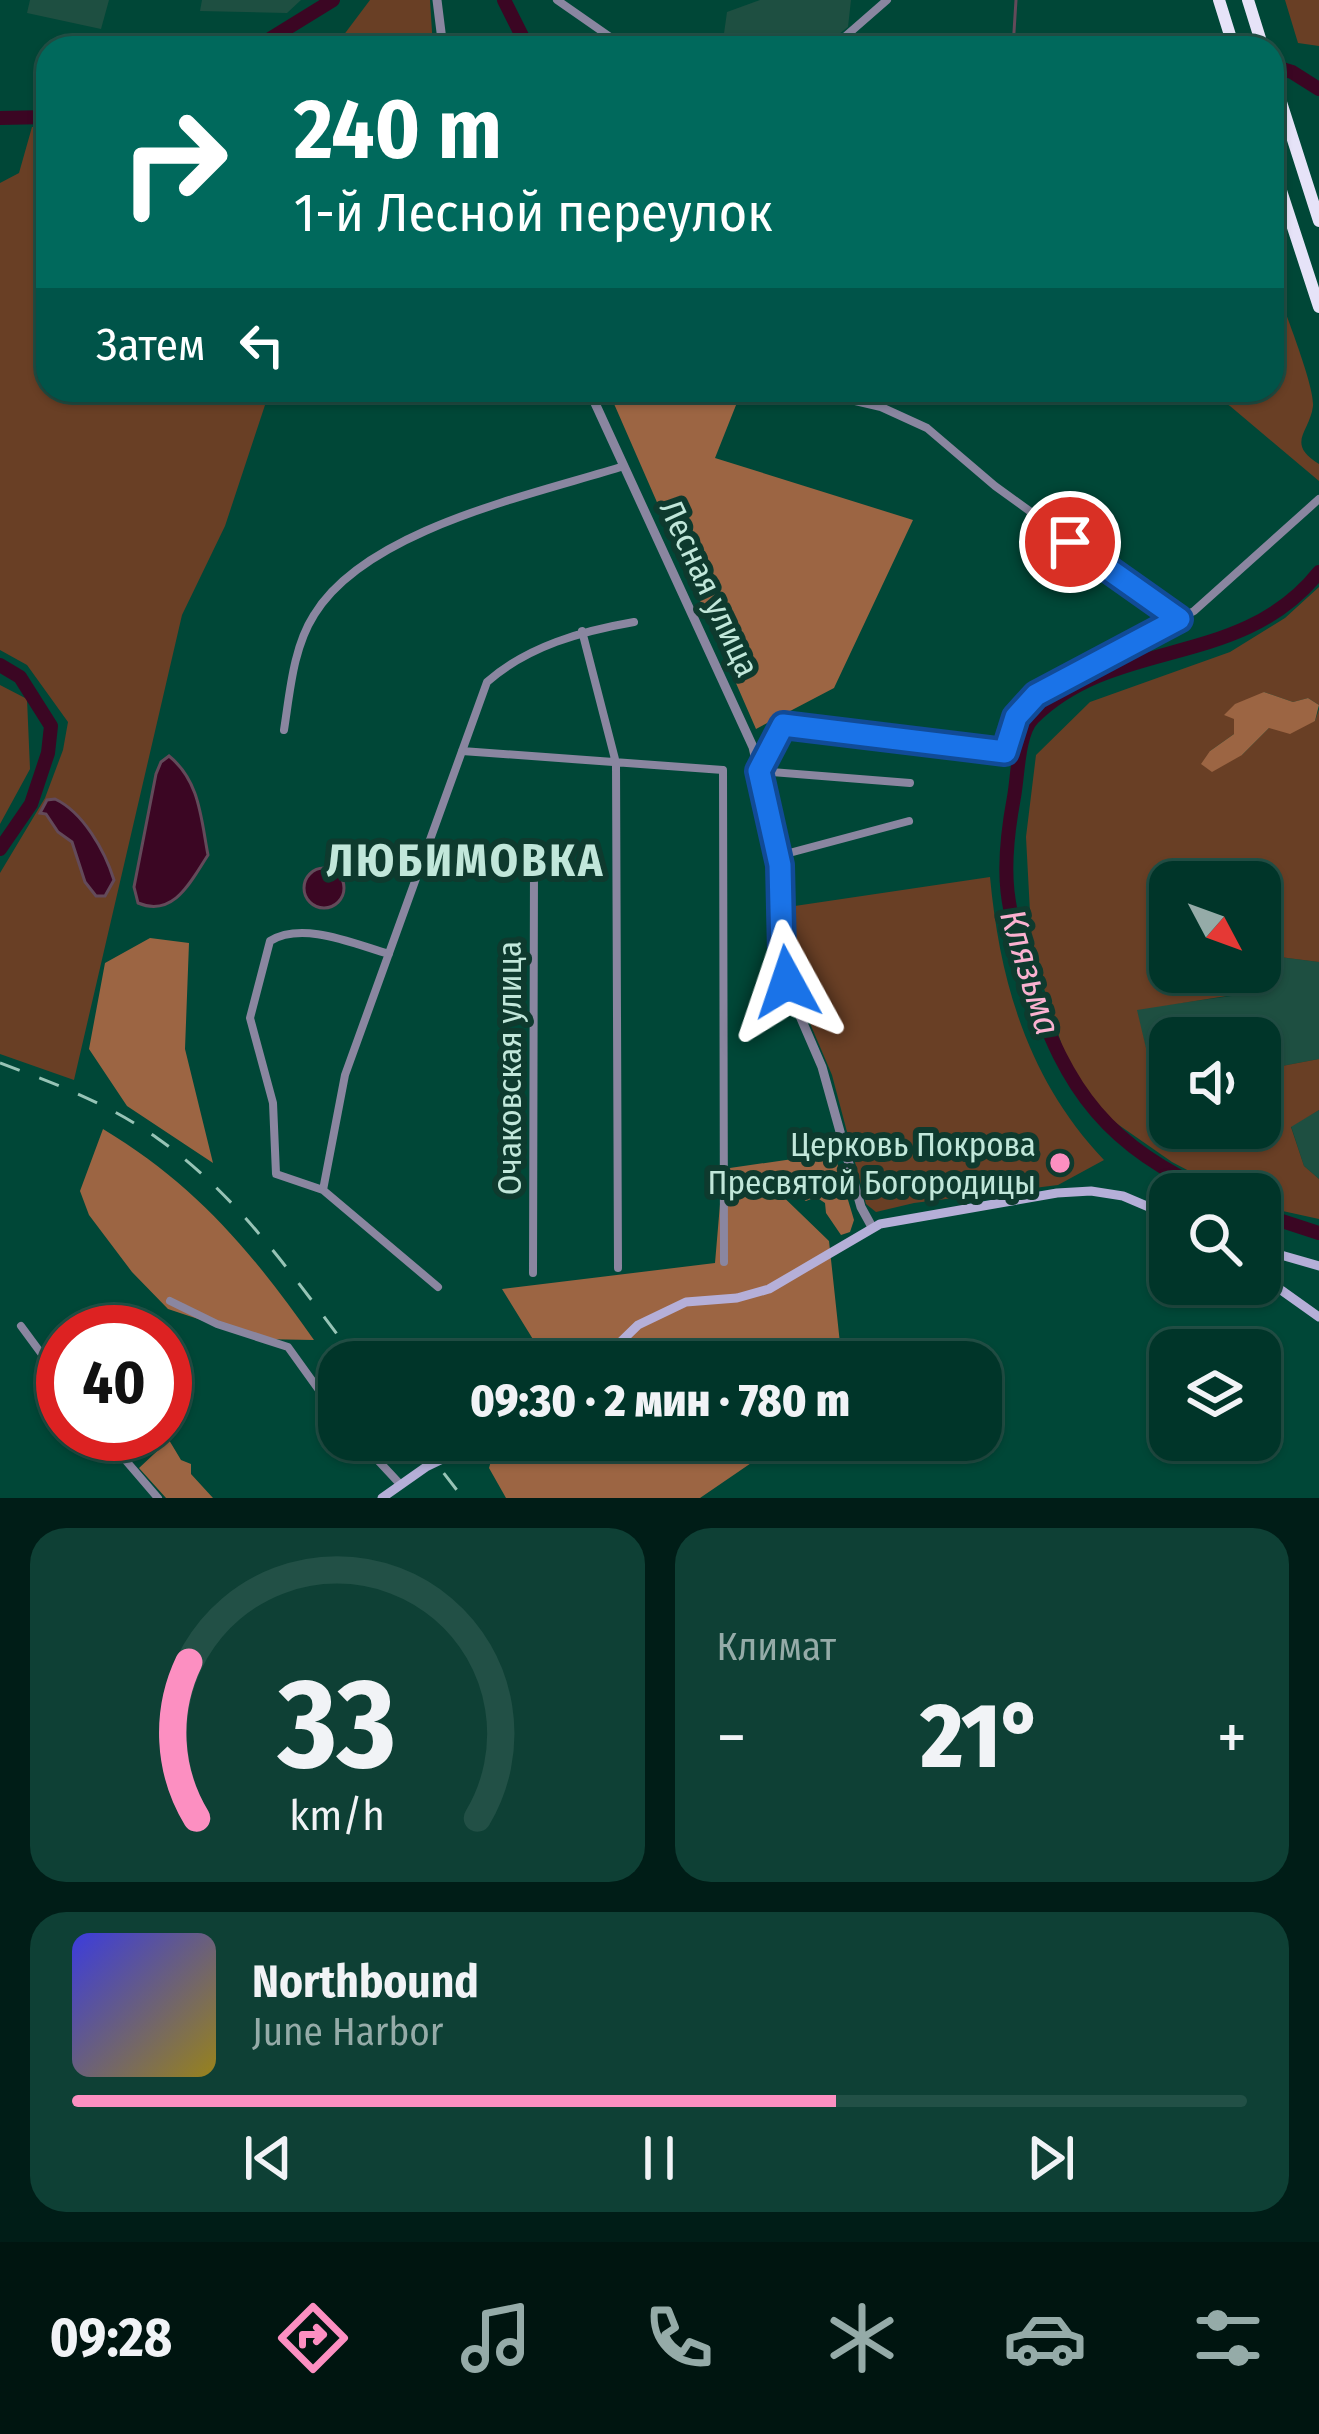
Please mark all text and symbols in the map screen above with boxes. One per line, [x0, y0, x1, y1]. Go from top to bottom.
text: 240 m [294, 79, 502, 180]
icon: right [96, 84, 252, 240]
text: 1-й Лесной переулок [294, 181, 773, 245]
icon: left [229, 312, 295, 378]
text: Затем [96, 318, 205, 372]
pin [1019, 491, 1121, 593]
street label: Лесная улица [651, 494, 767, 683]
icon: arrive [1037, 509, 1103, 575]
district label: ЛЮБИМОВКА [326, 834, 606, 888]
north arrow [1149, 861, 1281, 993]
map controls [1149, 861, 1281, 1461]
water label: Клязьма [990, 904, 1070, 1040]
position arrow [724, 919, 850, 1045]
street label: Очаковская улица [490, 941, 530, 1195]
button: sound [1149, 1017, 1281, 1149]
place label: Церковь Покрова Пресвятой Богородицы [707, 1125, 1036, 1203]
marker: Церковь Покрова Пресвятой Богородицы [1047, 1150, 1073, 1176]
button: search [1149, 1173, 1281, 1305]
speed limit sign: 40 [36, 1305, 192, 1461]
button: layers [1149, 1329, 1281, 1461]
text: 09:30 · 2 мин · 780 m [470, 1374, 850, 1428]
text: Климат [717, 1624, 836, 1670]
text: 33 [277, 1650, 396, 1800]
text: 21° [921, 1683, 1043, 1791]
text: − [717, 1698, 746, 1777]
text: + [1217, 1698, 1247, 1777]
text: km/h [289, 1790, 385, 1841]
text: Northbound [252, 1955, 479, 2009]
text: June Harbor [252, 2009, 443, 2055]
icon: previous [235, 2125, 301, 2191]
icon: pause [626, 2125, 692, 2191]
icon: next [1018, 2125, 1084, 2191]
icon: directions [271, 2296, 355, 2380]
icon: music [454, 2296, 538, 2380]
icon: phone [637, 2296, 721, 2380]
icon: climate [820, 2296, 904, 2380]
icon: car [1003, 2296, 1087, 2380]
icon: filters [1186, 2296, 1270, 2380]
text: 09:28 [49, 2306, 172, 2370]

